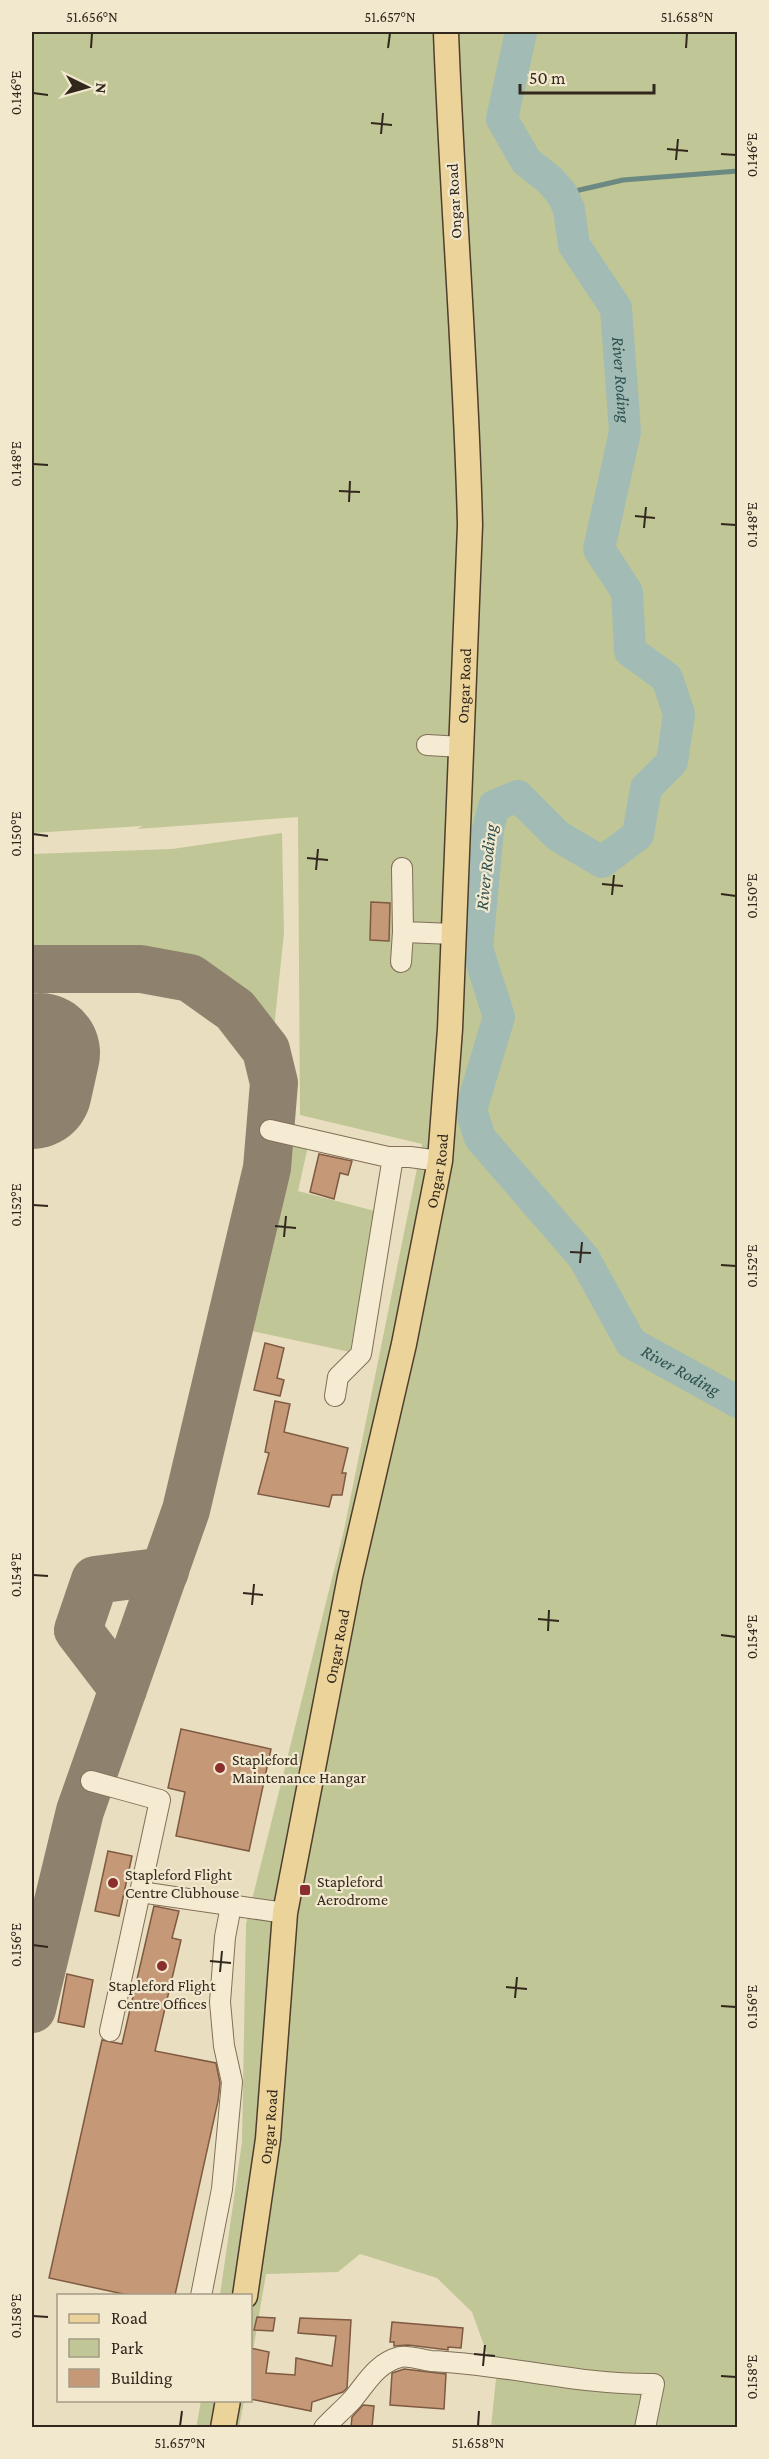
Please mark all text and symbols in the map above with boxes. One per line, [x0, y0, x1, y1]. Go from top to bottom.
text: 51.656°N [66, 9, 118, 25]
text: 51.657°N [364, 9, 416, 25]
text: 51.658°N [661, 9, 714, 25]
north arrow [57, 57, 117, 117]
scale bar [520, 57, 654, 95]
text: 50 m [529, 68, 566, 88]
text: 0.146°E [8, 71, 24, 115]
text: N [92, 82, 110, 95]
text: 0.146°E [744, 133, 760, 177]
street label: Ongar Road [444, 162, 465, 239]
water label: River Roding [608, 336, 634, 425]
text: 0.148°E [8, 441, 24, 487]
text: 0.148°E [744, 502, 760, 548]
street label: Ongar Road [454, 647, 474, 724]
text: 0.150°E [8, 811, 24, 857]
water label: River Roding [472, 822, 501, 911]
text: 0.150°E [744, 873, 760, 919]
street label: Ongar Road [422, 1132, 451, 1210]
text: 0.152°E [8, 1183, 24, 1227]
text: 0.152°E [744, 1244, 760, 1288]
water label: River Roding [638, 1341, 724, 1401]
text: 0.154°E [8, 1553, 24, 1597]
street label: Ongar Road [321, 1607, 352, 1685]
text: 0.154°E [744, 1615, 760, 1659]
place label: Stapleford Maintenance Hangar [232, 1751, 366, 1787]
marker: Stapleford Maintenance Hangar [213, 1761, 227, 1775]
place label: Stapleford Flight Centre Clubhouse [125, 1866, 239, 1901]
place label: Stapleford Aerodrome [317, 1873, 388, 1908]
marker: Stapleford Flight Centre Clubhouse [106, 1876, 120, 1890]
marker: Stapleford Aerodrome [298, 1883, 312, 1897]
text: 0.156°E [8, 1923, 24, 1967]
marker: Stapleford Flight Centre Offices [155, 1959, 169, 1973]
place label: Stapleford Flight Centre Offices [108, 1977, 216, 2012]
text: 0.156°E [744, 1985, 760, 2029]
street label: Ongar Road [256, 2088, 280, 2165]
text: 0.158°E [8, 2294, 24, 2338]
legend [57, 2294, 252, 2402]
text: Road [111, 2308, 148, 2328]
text: Park [111, 2338, 143, 2358]
text: 0.158°E [744, 2355, 760, 2399]
text: Building [111, 2368, 173, 2388]
text: 51.657°N [154, 2435, 206, 2451]
text: 51.658°N [452, 2435, 505, 2451]

